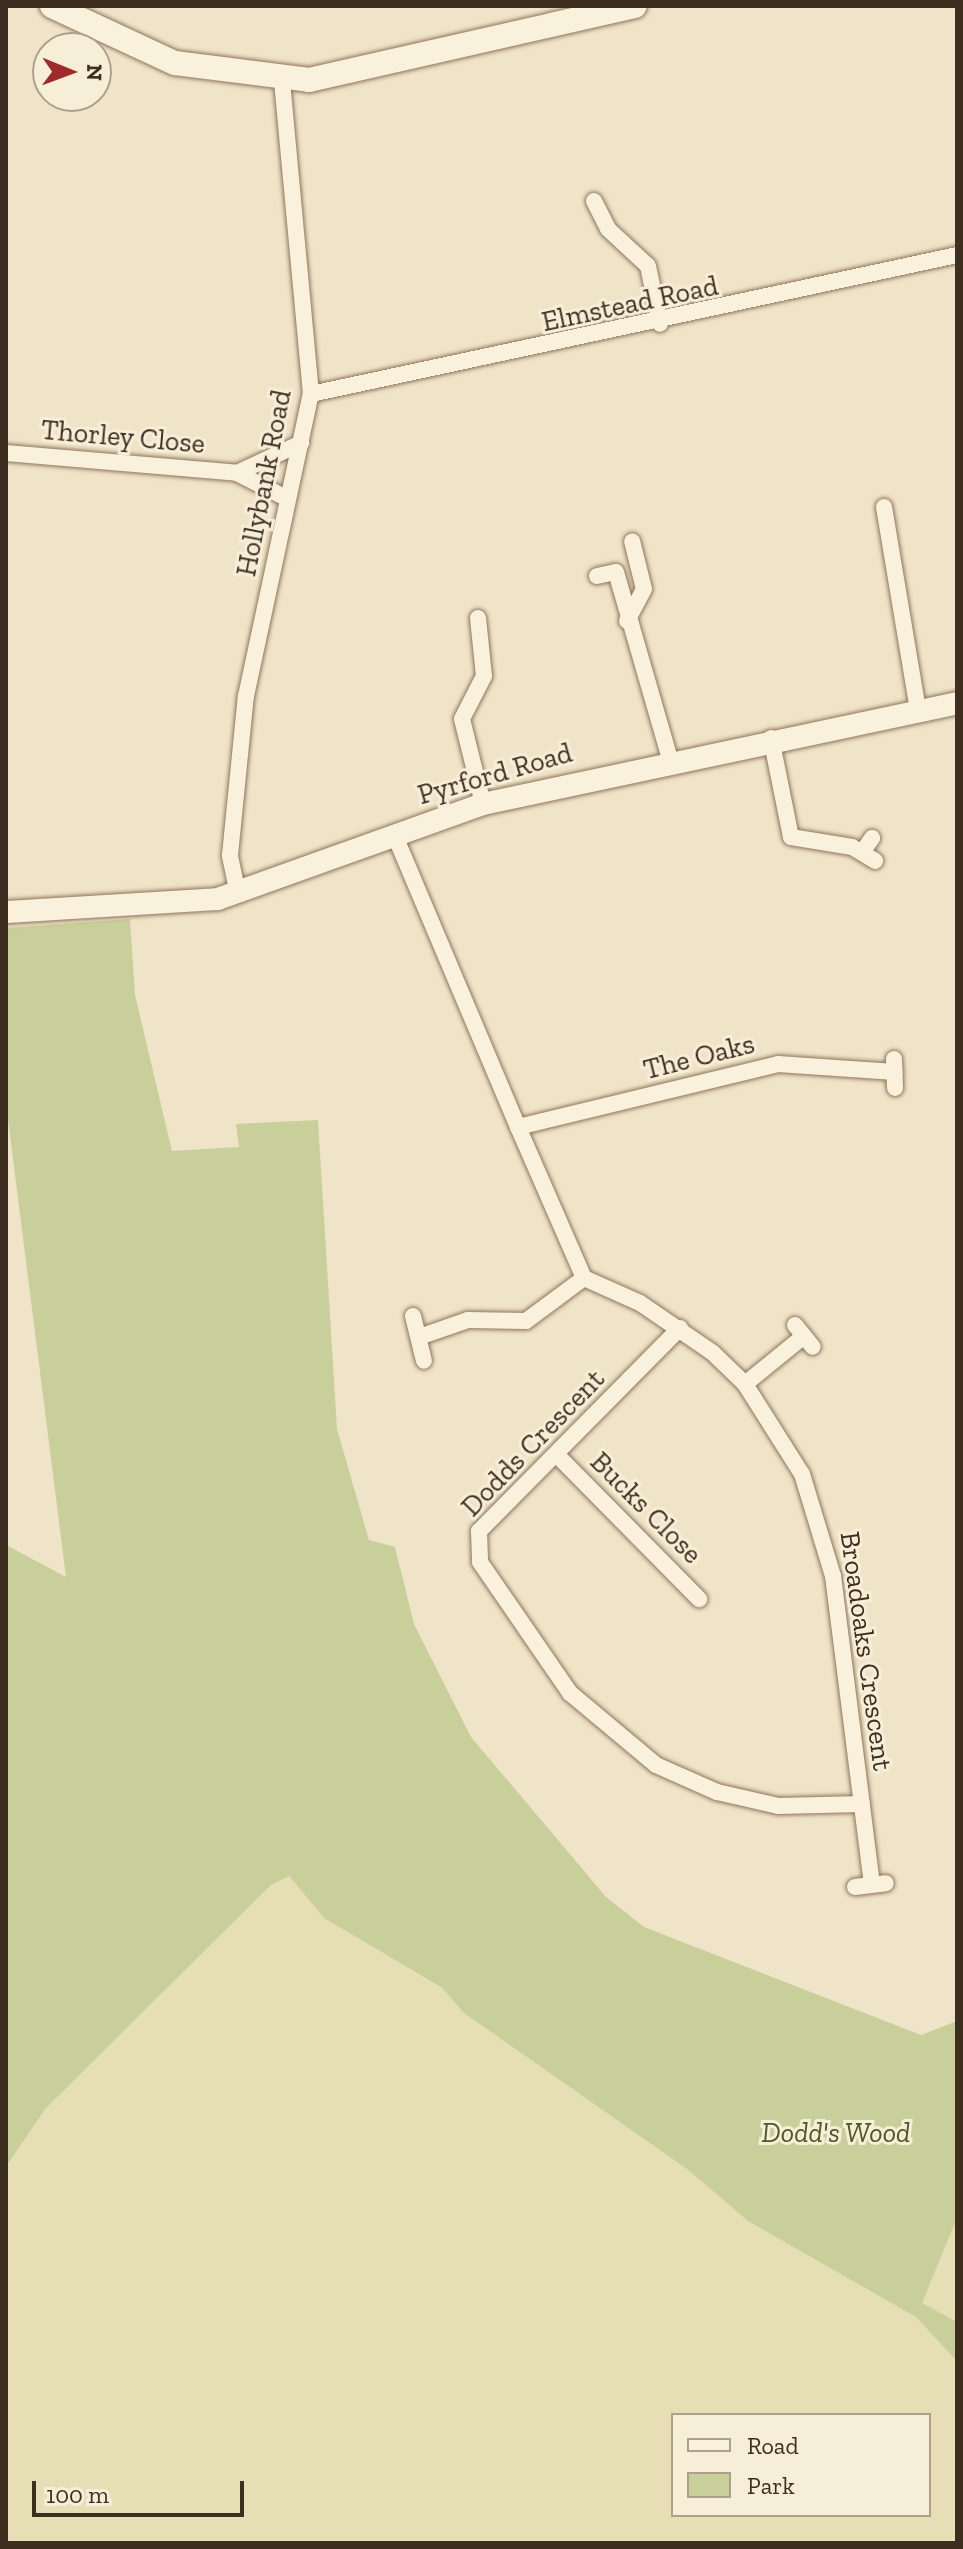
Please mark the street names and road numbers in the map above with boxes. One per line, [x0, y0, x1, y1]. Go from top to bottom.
street label: Elmstead Road [539, 269, 721, 339]
street label: Hollybank Road [229, 387, 299, 579]
street label: Thorley Close [39, 413, 207, 461]
street label: Pyrford Road [414, 736, 576, 812]
street label: The Oaks [640, 1027, 758, 1087]
street label: Dodds Crescent [454, 1363, 612, 1523]
street label: Bucks Close [583, 1445, 709, 1571]
street label: Broadoaks Crescent [833, 1529, 899, 1773]

